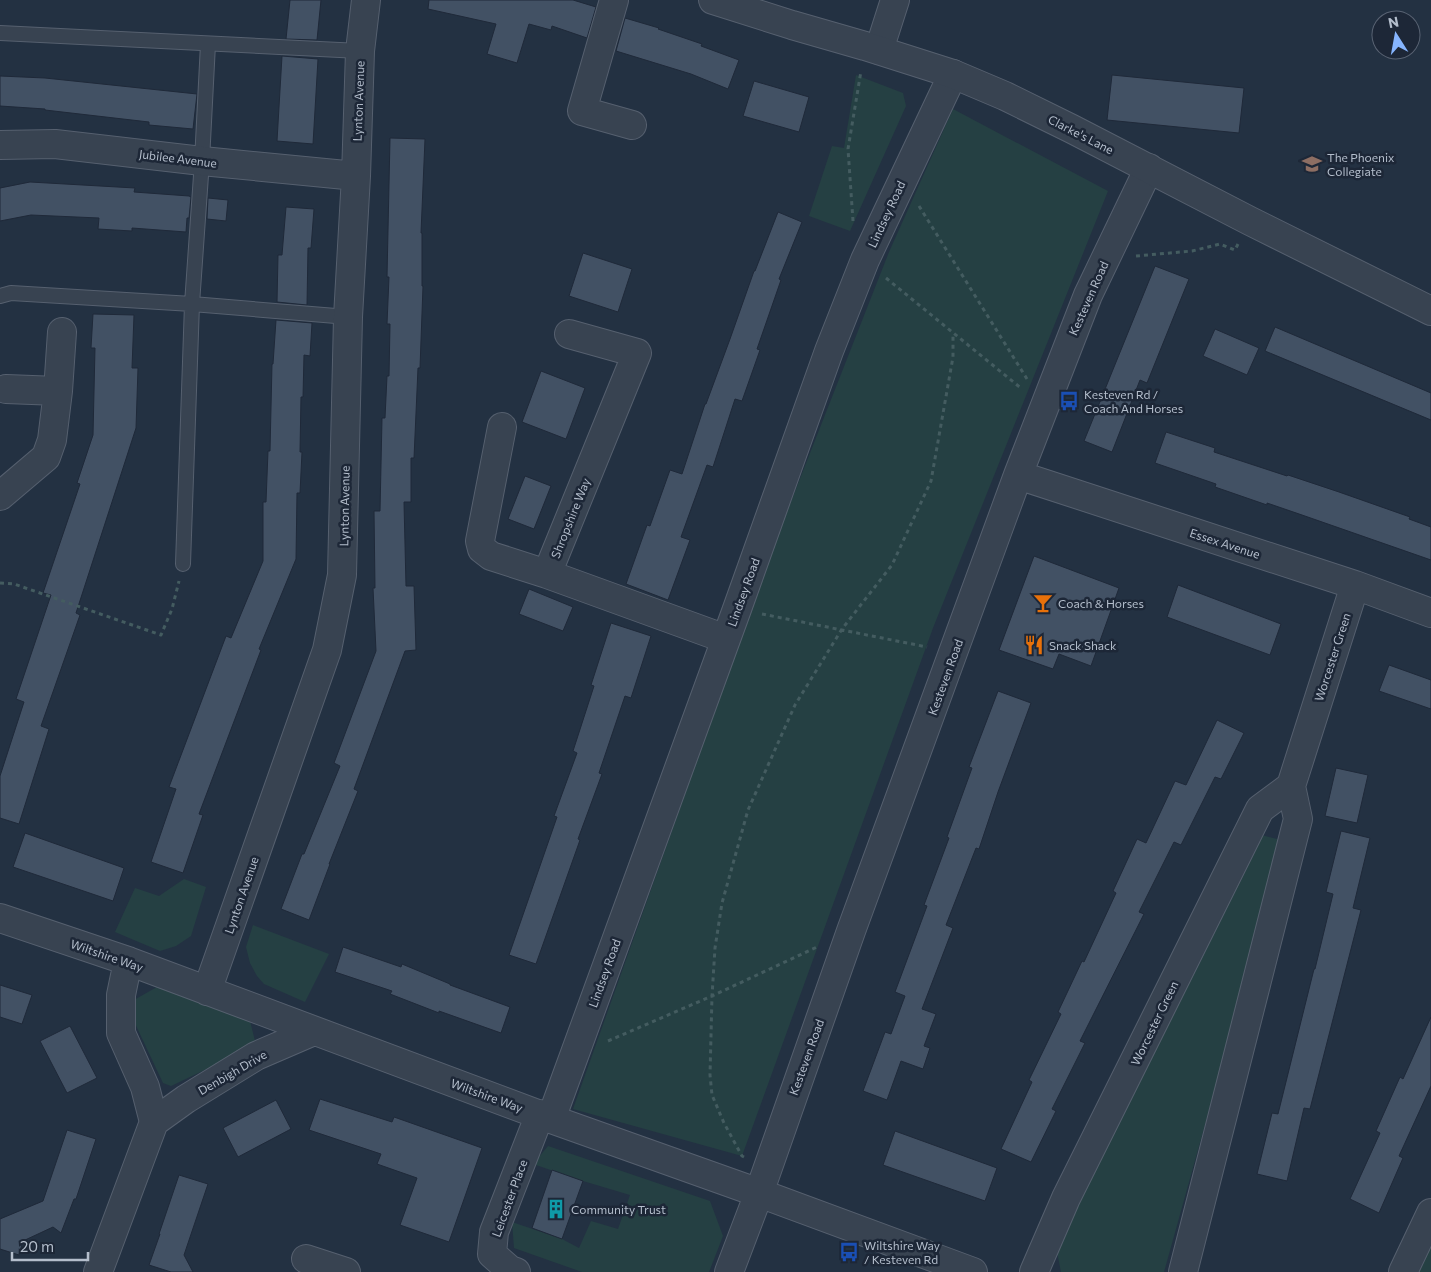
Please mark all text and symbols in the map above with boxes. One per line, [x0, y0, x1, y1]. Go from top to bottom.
north arrow [1371, 10, 1421, 60]
text: N [1387, 12, 1400, 31]
street label: Lynton Avenue [350, 60, 366, 142]
street label: Clarke's Lane [1046, 112, 1116, 156]
street label: Jubilee Avenue [138, 146, 218, 171]
place label: The Phoenix Collegiate [1327, 150, 1395, 178]
school or university icon: The Phoenix Collegiate [1301, 153, 1323, 175]
street label: Lindsey Road [864, 178, 908, 250]
street label: Kesteven Road [1065, 259, 1111, 337]
place label: Kesteven Rd / Coach And Horses [1084, 387, 1183, 415]
bus stop icon: Kesteven Rd / Coach And Horses [1058, 390, 1080, 412]
street label: Lynton Avenue [336, 465, 352, 547]
street label: Shropshire Way [548, 476, 592, 560]
street label: Essex Avenue [1188, 525, 1262, 561]
street label: Lindsey Road [724, 556, 762, 628]
bar icon: Coach & Horses [1032, 592, 1054, 614]
place label: Coach & Horses [1058, 596, 1144, 610]
street label: Worcester Green [1311, 611, 1353, 703]
restaurant icon: Snack Shack [1023, 634, 1045, 656]
street label: Kesteven Road [925, 637, 965, 717]
place label: Snack Shack [1049, 638, 1117, 652]
street label: Lynton Avenue [221, 855, 261, 935]
street label: Wiltshire Way [69, 936, 145, 974]
street label: Lindsey Road [585, 937, 623, 1009]
street label: Worcester Green [1128, 979, 1180, 1067]
street label: Kesteven Road [786, 1017, 826, 1097]
street label: Denbigh Drive [195, 1047, 269, 1097]
street label: Wiltshire Way [449, 1075, 525, 1115]
street label: Leicester Place [489, 1157, 529, 1239]
building icon: Community Trust [545, 1198, 567, 1220]
place label: Community Trust [571, 1202, 666, 1216]
scale bar [12, 1230, 89, 1262]
text: 20 m [20, 1237, 54, 1255]
place label: Wiltshire Way / Kesteven Rd [864, 1238, 940, 1266]
bus stop icon: Wiltshire Way / Kesteven Rd [838, 1241, 860, 1263]

